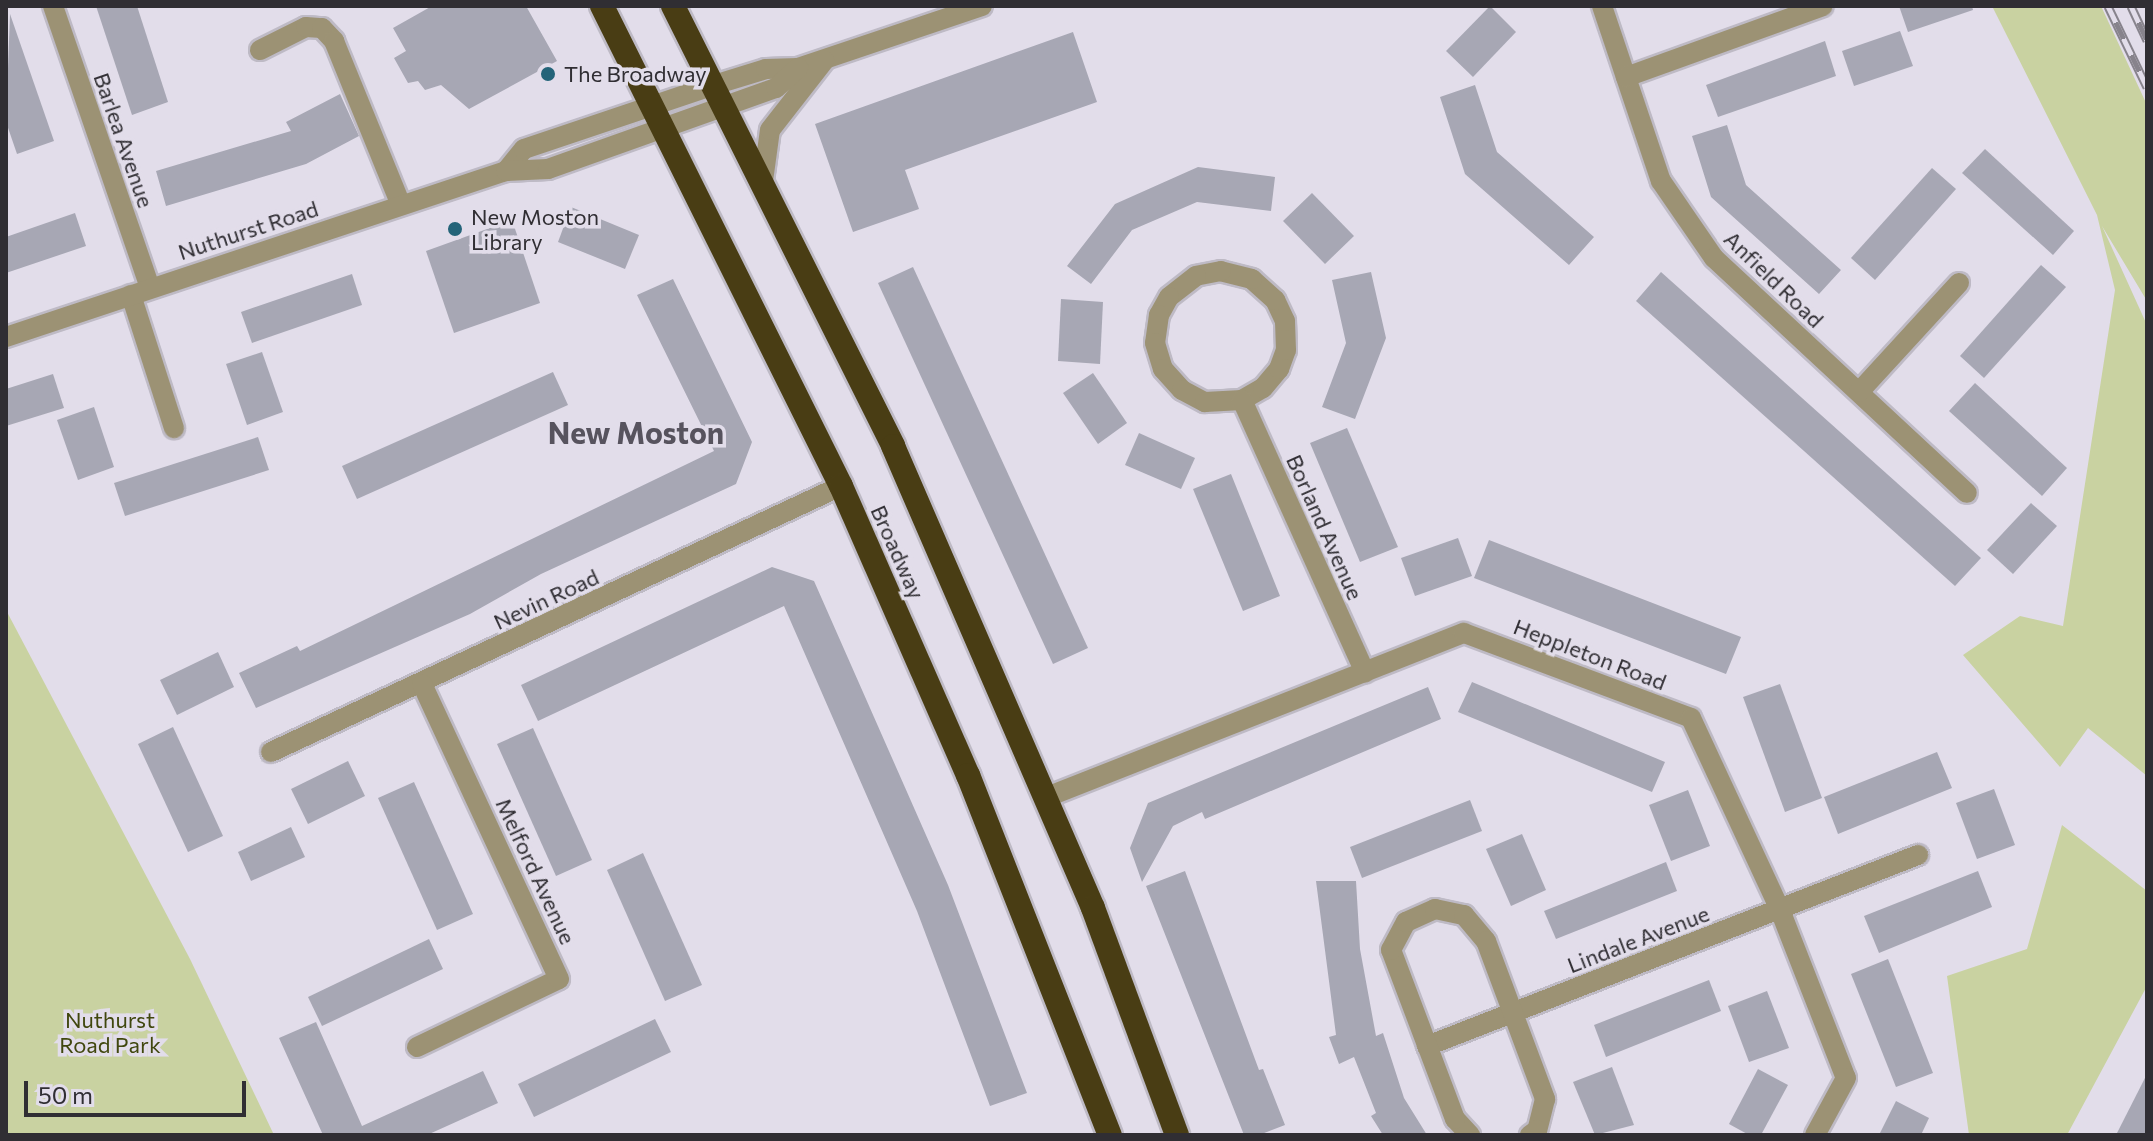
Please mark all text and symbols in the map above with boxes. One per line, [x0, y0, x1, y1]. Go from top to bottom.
place label: The Broadway [564, 61, 707, 87]
marker: The Broadway [539, 65, 557, 83]
street label: Barlea Avenue [89, 69, 159, 211]
street label: Nuthurst Road [175, 195, 321, 265]
place label: New Moston Library [471, 203, 599, 254]
marker: New Moston Library [446, 220, 464, 238]
street label: Anfield Road [1719, 225, 1829, 333]
district label: New Moston [548, 414, 724, 450]
street label: Borland Avenue [1281, 450, 1369, 604]
street label: Broadway [866, 501, 930, 603]
street label: Nevin Road [489, 563, 603, 635]
street label: Heppleton Road [1510, 613, 1670, 695]
street label: Melford Avenue [491, 794, 581, 948]
street label: Lindale Avenue [1563, 900, 1713, 978]
park label: Nuthurst Road Park [59, 1006, 161, 1058]
scale bar [28, 1065, 250, 1115]
text: 50 m [38, 1080, 93, 1109]

